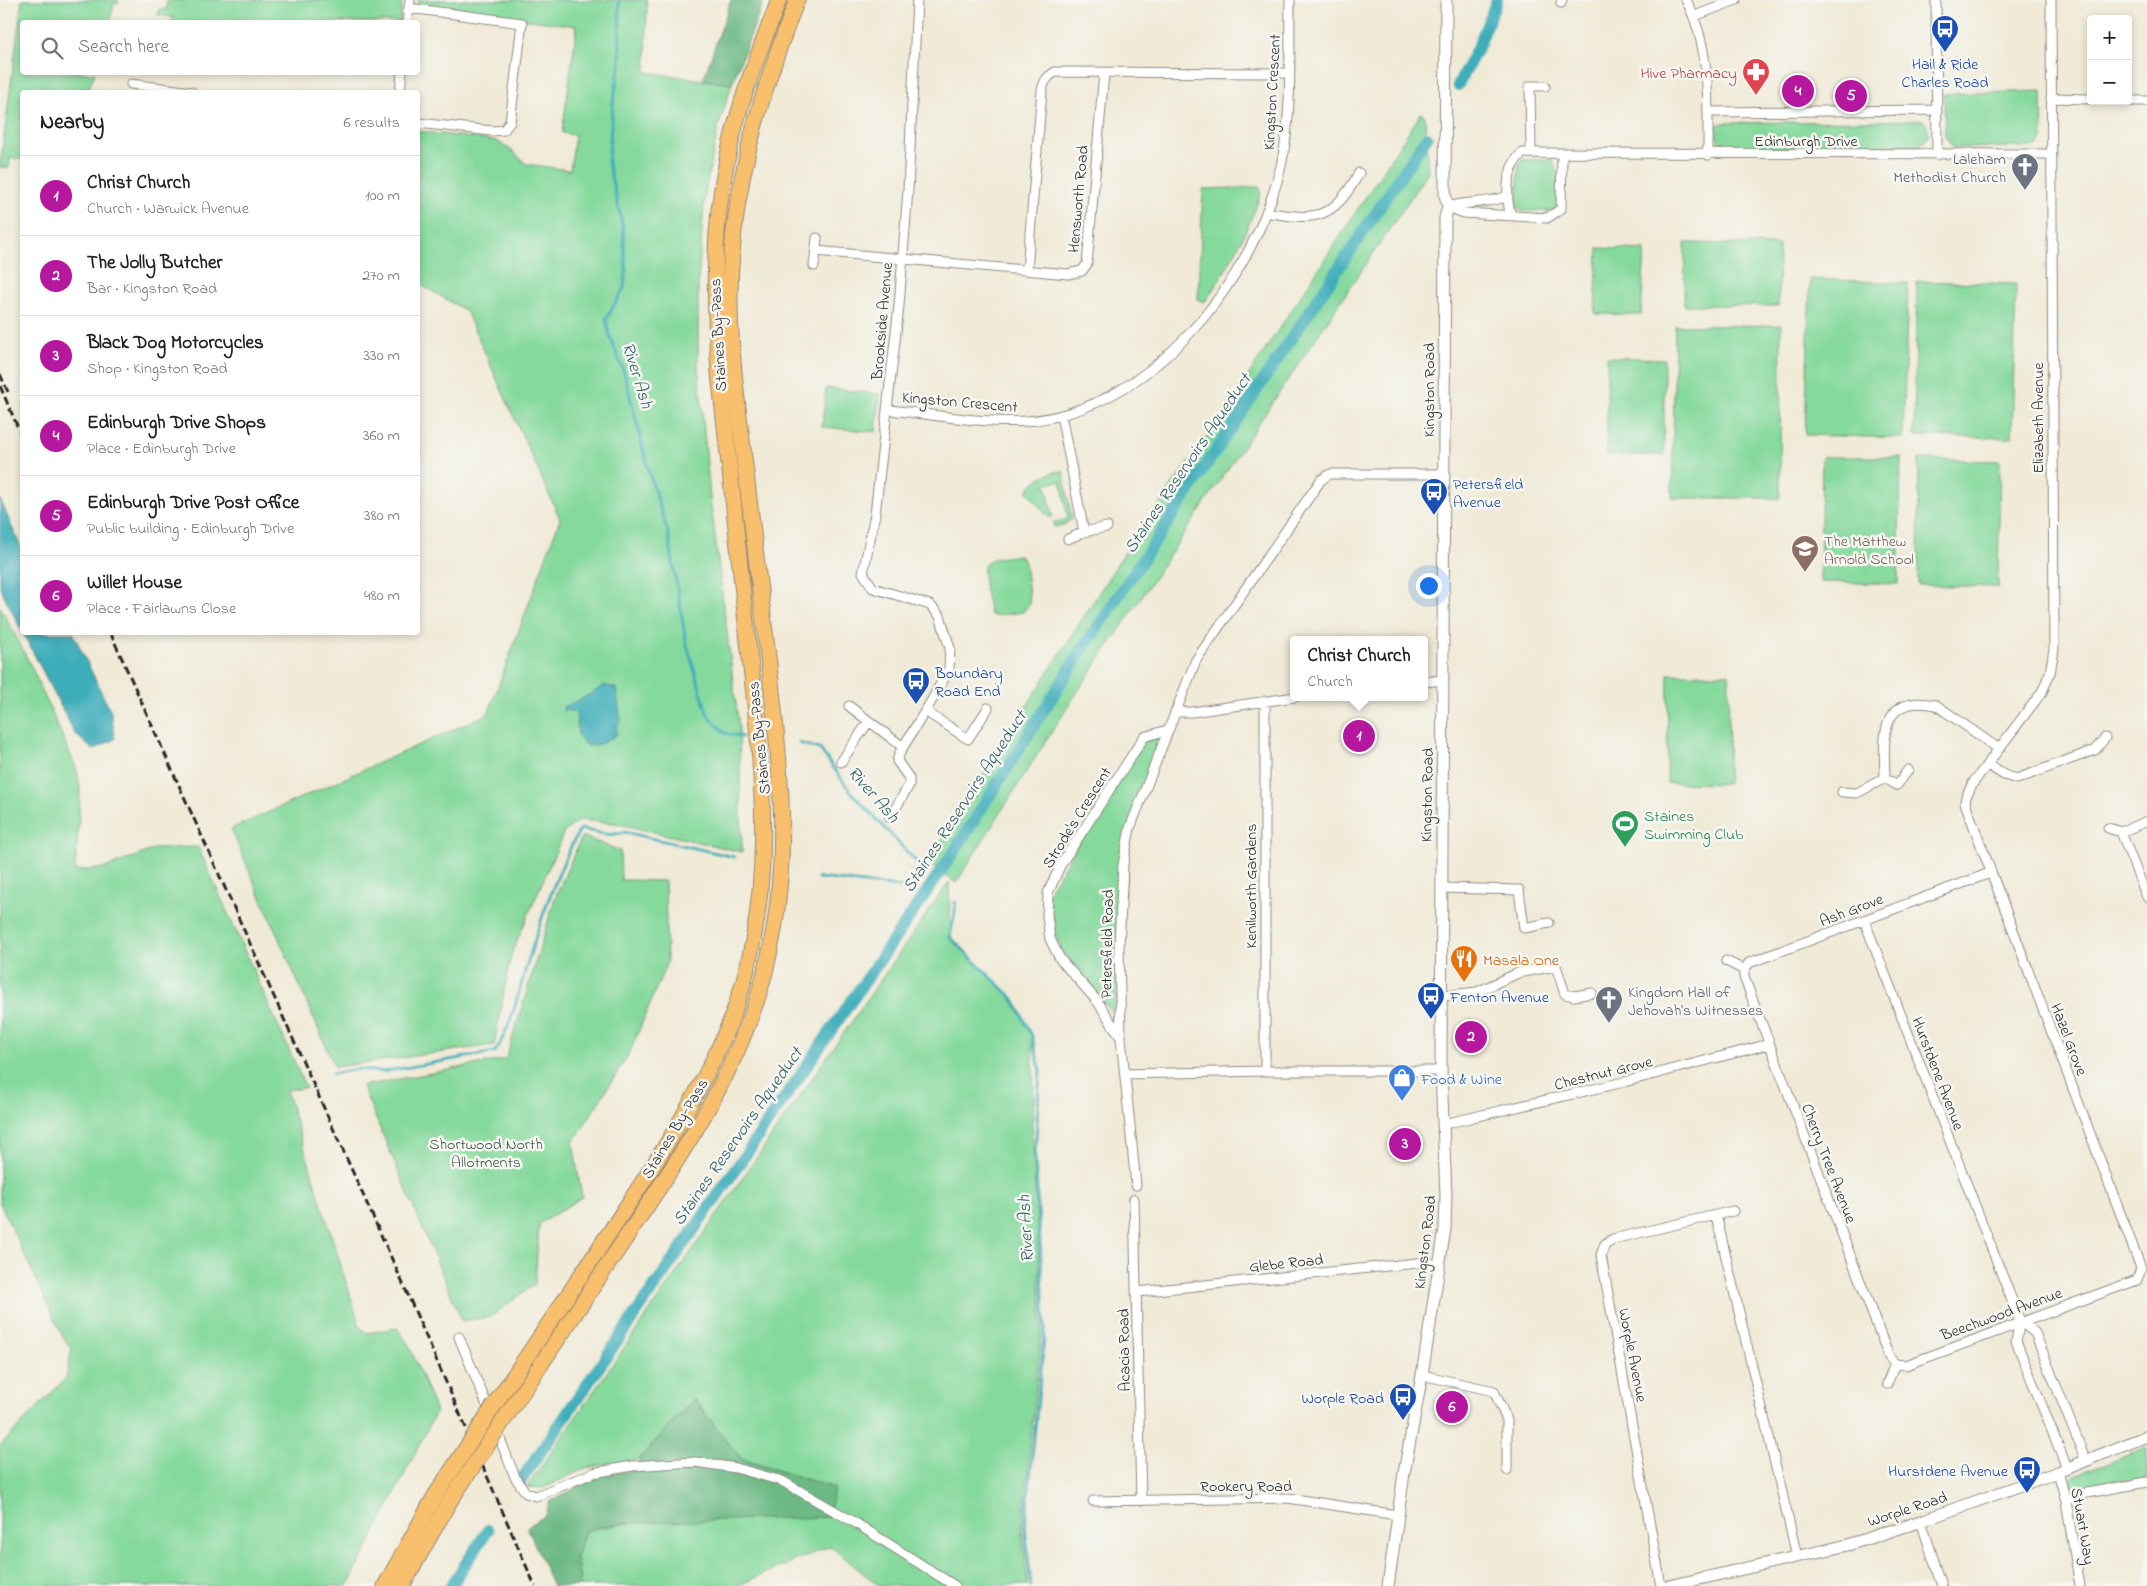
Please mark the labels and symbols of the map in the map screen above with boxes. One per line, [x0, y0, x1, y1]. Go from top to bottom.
bus stop icon: Hail & Ride Charles Road [1930, 14, 1960, 53]
street label: Kingston Crescent [1258, 33, 1288, 151]
place label: Hail & Ride Charles Road [1902, 53, 1988, 95]
pharmacy icon: Hive Pharmacy [1741, 57, 1771, 96]
place label: Hive Pharmacy [1640, 62, 1737, 86]
pin: 4 [1782, 72, 1814, 110]
pin: 5 [1835, 77, 1867, 115]
street label: Edinburgh Drive [1754, 130, 1859, 154]
street label: Hensworth Road [1062, 144, 1096, 254]
place label: Laleham Methodist Church [1893, 148, 2006, 190]
church icon: Laleham Methodist Church [2010, 152, 2040, 191]
street label: Brookside Avenue [866, 261, 900, 382]
street label: Staines By-Pass [704, 278, 734, 392]
water label: River Ash [614, 339, 659, 412]
street label: Kingston Road [1418, 343, 1442, 437]
street label: Elizabeth Avenue [2027, 362, 2051, 474]
water label: Staines Reservoirs Aqueduct [1119, 367, 1260, 559]
street label: Kingston Crescent [901, 386, 1019, 420]
place label: Petersfield Avenue [1453, 473, 1523, 515]
bus stop icon: Petersfield Avenue [1419, 477, 1449, 516]
place label: The Matthew Arnold School [1824, 530, 1914, 572]
school or university icon: The Matthew Arnold School [1790, 534, 1820, 573]
your location [1416, 573, 1442, 599]
place label: Boundary Road End [934, 662, 1003, 704]
bus stop icon: Boundary Road End [901, 666, 931, 705]
street label: Staines By-Pass [742, 680, 778, 795]
water label: Staines Reservoirs Aqueduct [897, 704, 1035, 898]
pin: 1 [1343, 717, 1375, 755]
street label: Kingston Road [1415, 748, 1441, 842]
water label: River Ash [840, 761, 905, 830]
street label: Strode's Crescent [1037, 762, 1119, 873]
place label: Staines Swimming Club [1644, 805, 1744, 847]
sports icon: Staines Swimming Club [1610, 809, 1640, 848]
street label: Kenilworth Gardens [1240, 824, 1264, 948]
street label: Ash Grove [1816, 887, 1888, 934]
street label: Petersfield Road [1095, 889, 1121, 999]
restaurant icon: Masala One [1449, 944, 1479, 983]
place label: Masala One [1483, 949, 1560, 973]
bus stop icon: Fenton Avenue [1416, 981, 1446, 1020]
place label: Kingdom Hall of Jehovah's Witnesses [1628, 981, 1763, 1023]
church icon: Kingdom Hall of Jehovah's Witnesses [1594, 985, 1624, 1024]
place label: Fenton Avenue [1449, 986, 1550, 1010]
street label: Hazel Grove [2043, 1000, 2093, 1080]
street label: Hurstdene Avenue [1904, 1013, 1970, 1135]
pin: 2 [1455, 1018, 1487, 1056]
water label: Staines Reservoirs Aqueduct [667, 1041, 811, 1231]
street label: Chestnut Grove [1552, 1050, 1656, 1098]
shop icon: Food & Wine [1387, 1063, 1417, 1102]
place label: Food & Wine [1420, 1068, 1503, 1092]
street label: Staines By-Pass [636, 1074, 715, 1184]
street label: Cherry Tree Avenue [1794, 1100, 1862, 1228]
pin: 3 [1389, 1125, 1421, 1163]
park label: Shortwood North Allotments [429, 1133, 543, 1175]
water label: River Ash [1012, 1194, 1042, 1263]
street label: Kingston Road [1408, 1194, 1444, 1290]
street label: Glebe Road [1248, 1248, 1324, 1280]
street label: Beechwood Avenue [1937, 1281, 2067, 1348]
street label: Worple Avenue [1611, 1306, 1653, 1405]
street label: Acacia Road [1112, 1308, 1138, 1392]
bus stop icon: Worple Road [1388, 1382, 1418, 1421]
place label: Worple Road [1301, 1387, 1384, 1411]
pin: 6 [1436, 1388, 1468, 1426]
bus stop icon: Hurstdene Avenue [2012, 1455, 2042, 1494]
place label: Hurstdene Avenue [1888, 1460, 2009, 1484]
street label: Rookery Road [1200, 1475, 1292, 1499]
street label: Worple Road [1865, 1486, 1951, 1534]
street label: Stuart Way [2063, 1486, 2101, 1567]

